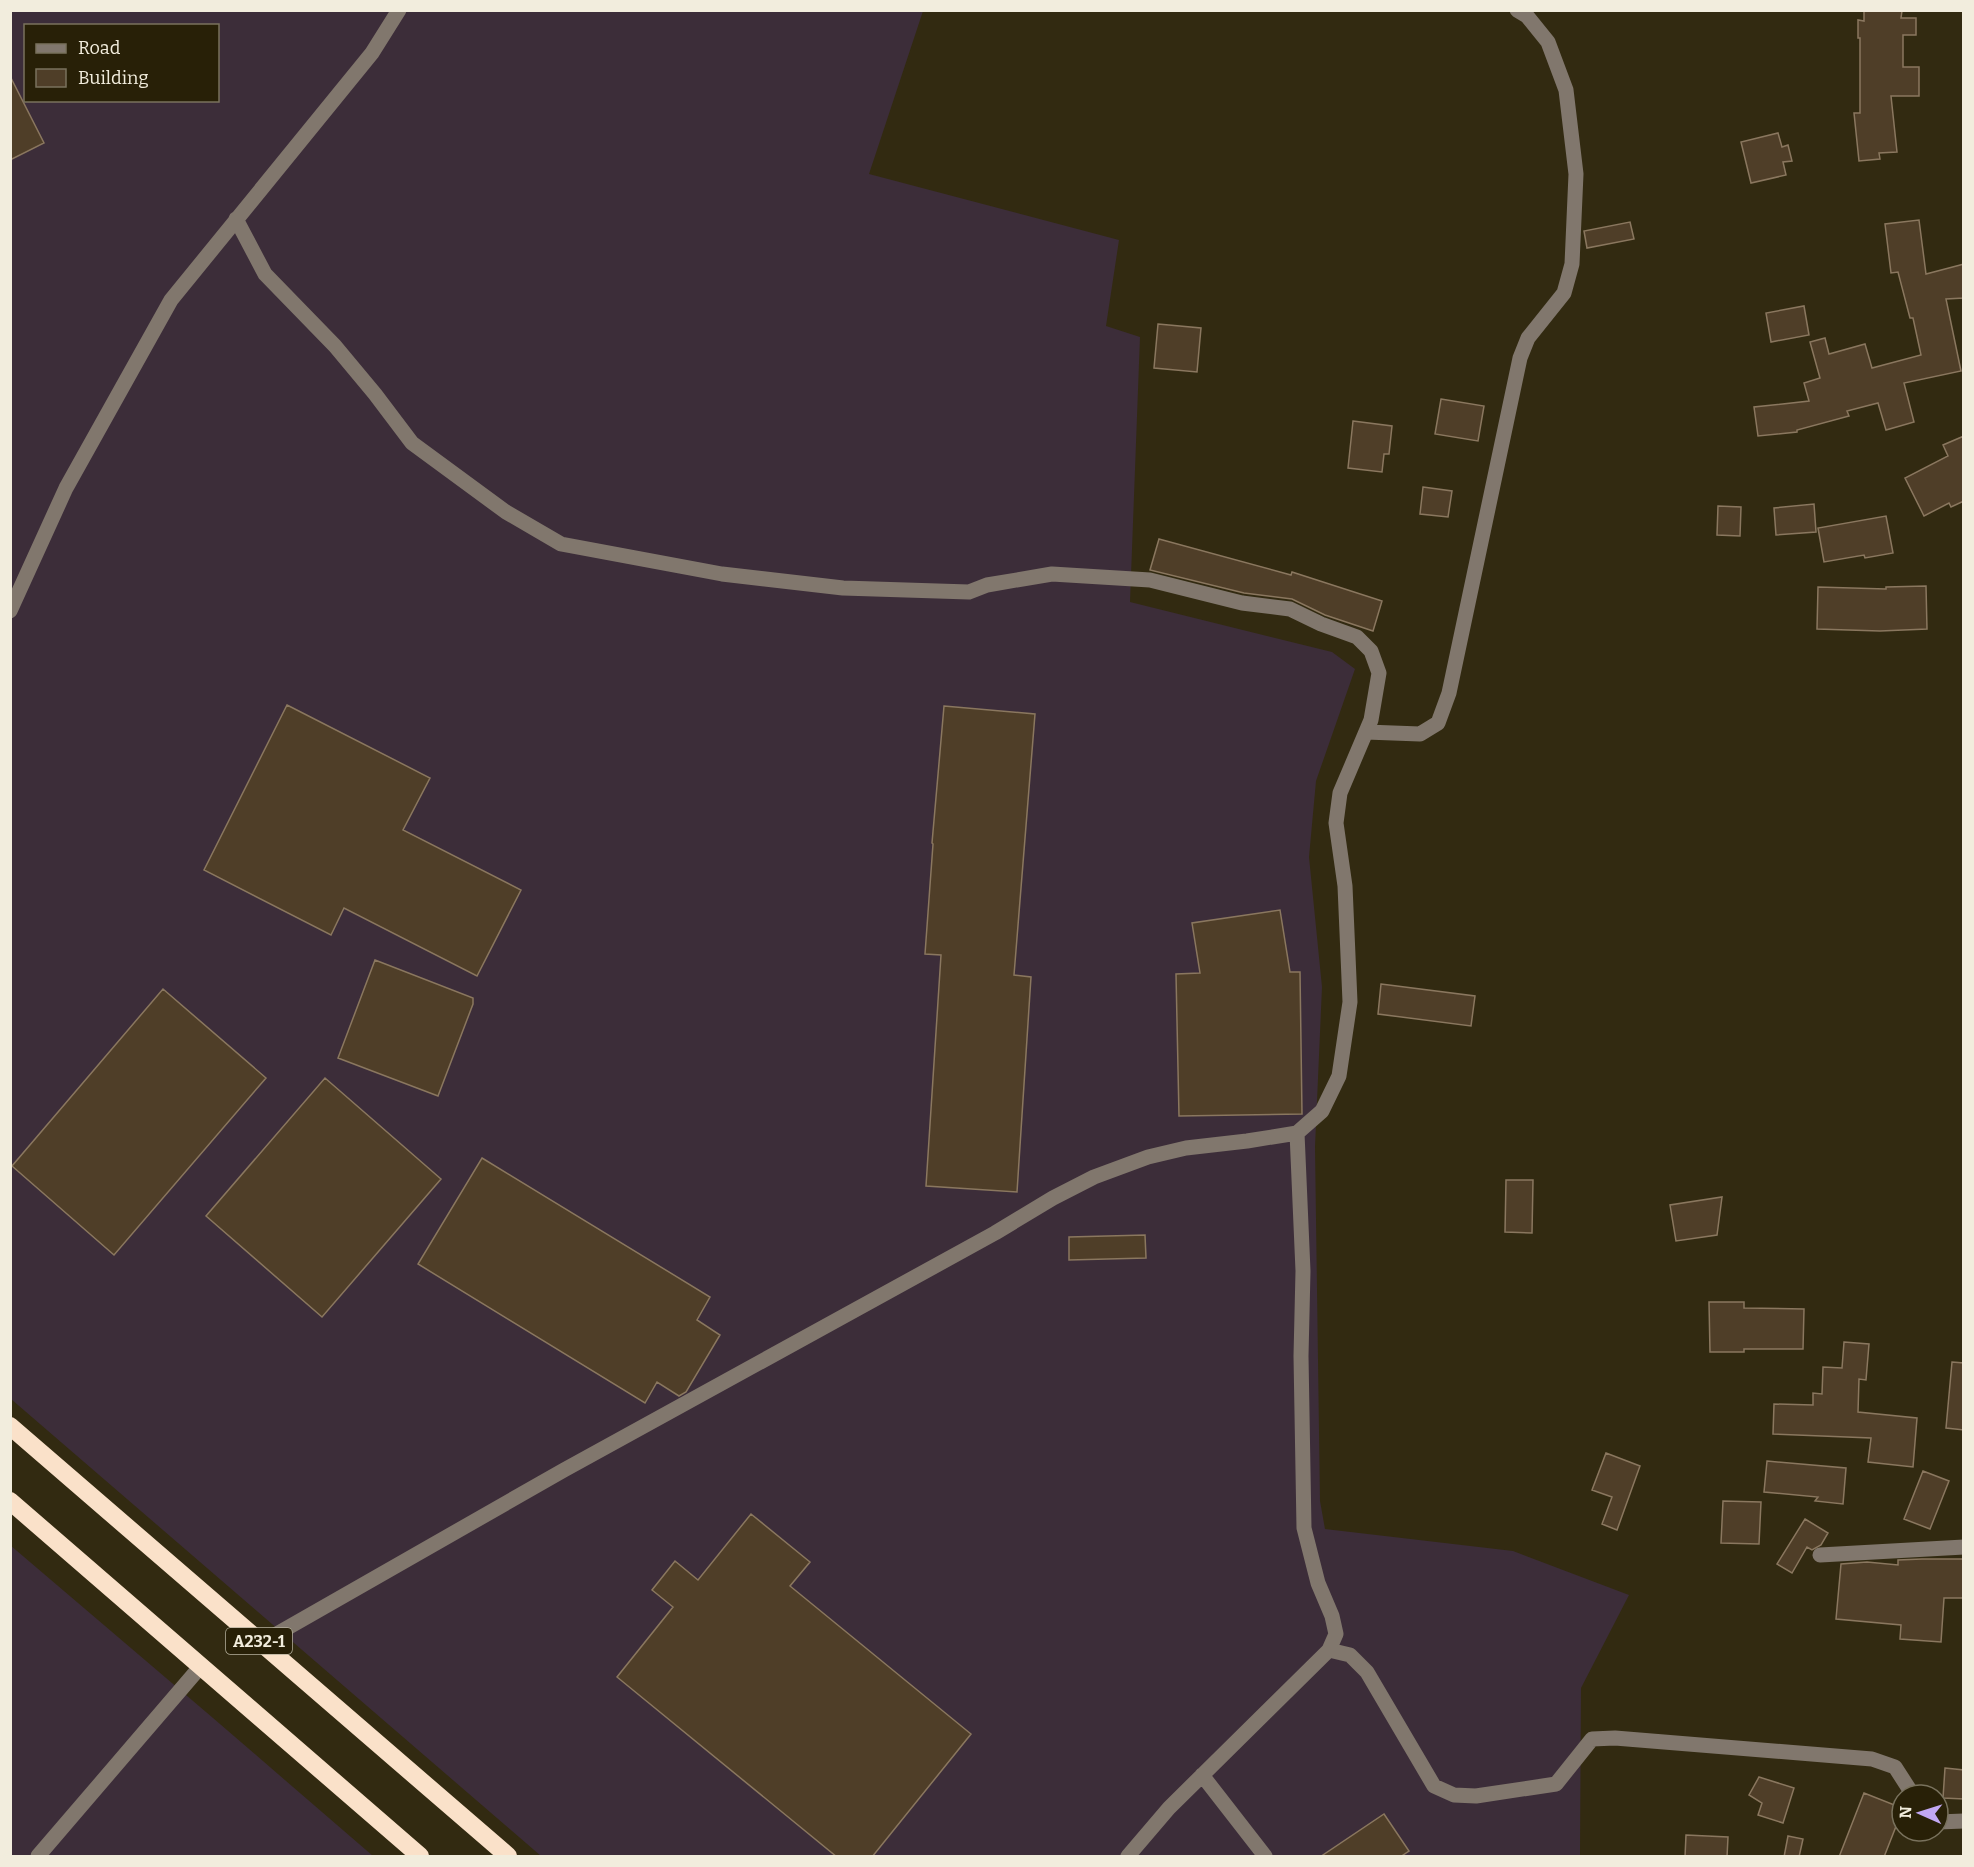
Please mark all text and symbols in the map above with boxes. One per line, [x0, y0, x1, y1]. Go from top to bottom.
legend [24, 24, 219, 102]
text: Road [78, 37, 121, 59]
text: Building [78, 67, 149, 89]
road number: A232-1 [226, 1628, 292, 1654]
north arrow [1890, 1783, 1950, 1843]
text: N [1896, 1806, 1915, 1819]

